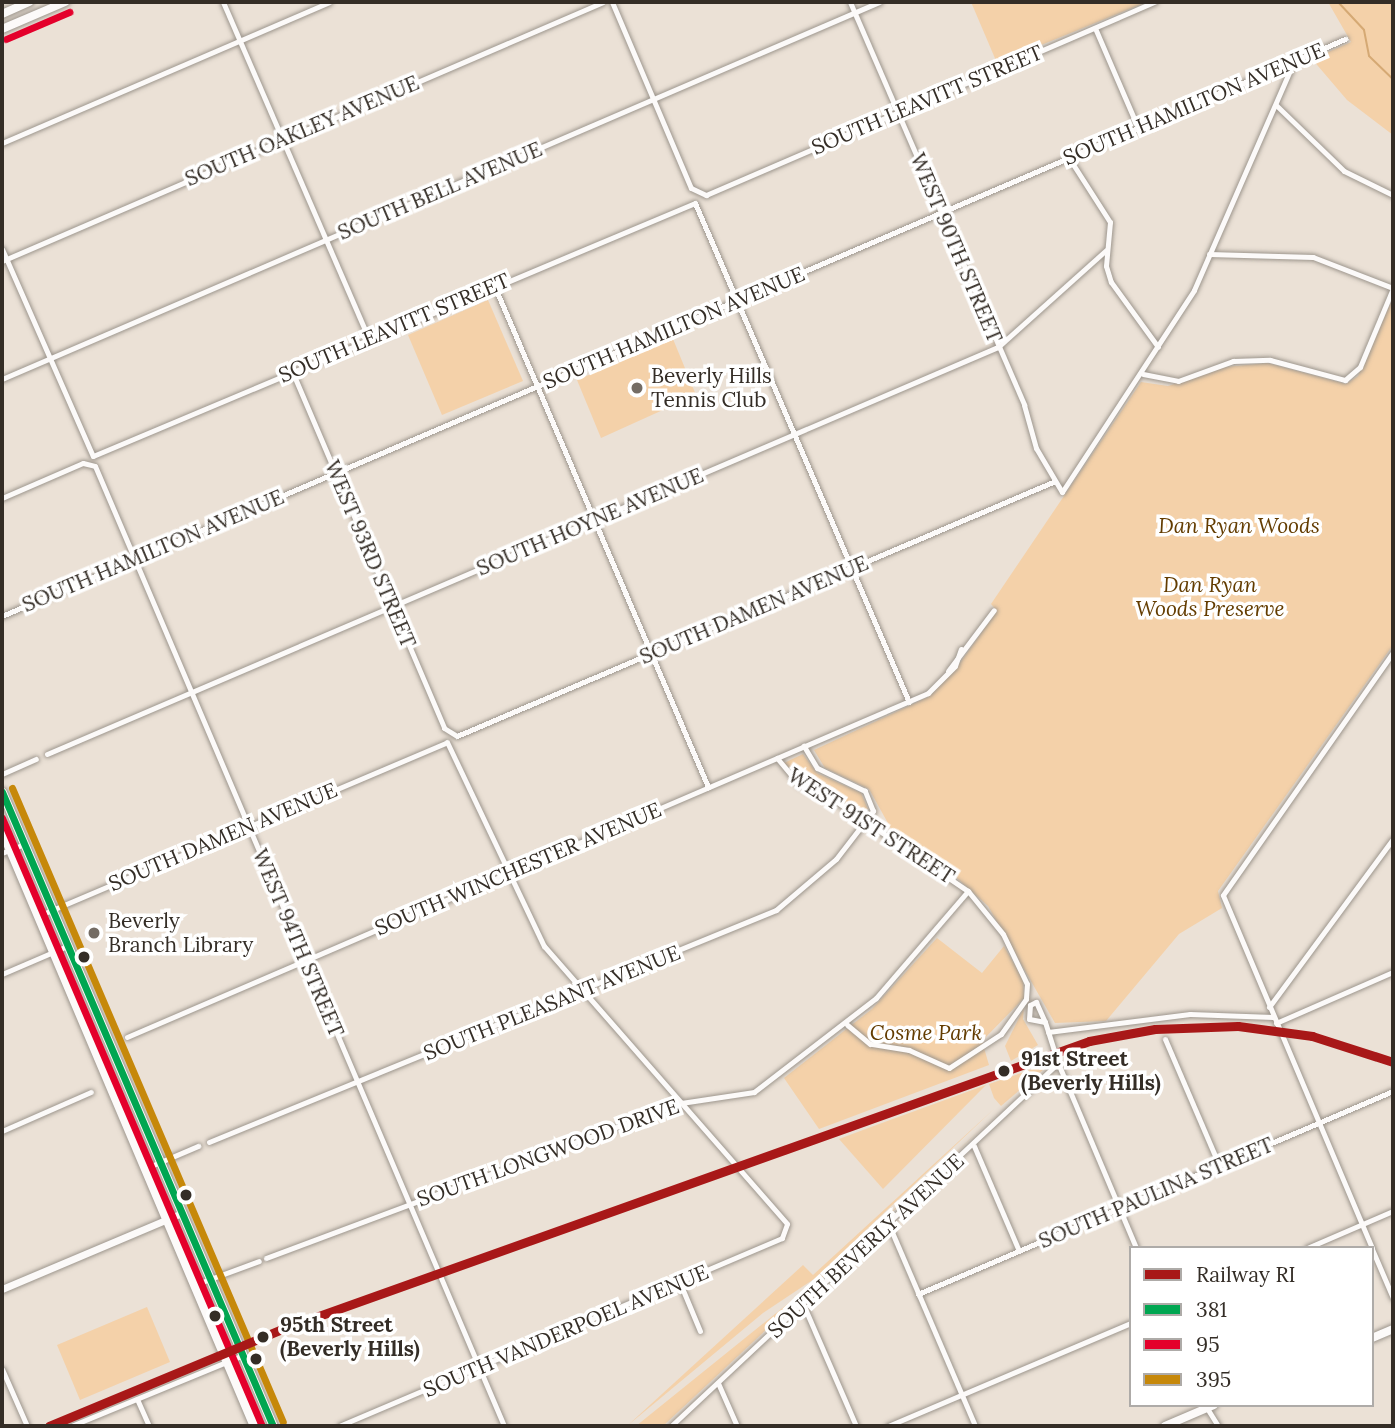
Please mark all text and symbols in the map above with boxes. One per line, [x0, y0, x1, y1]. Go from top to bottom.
street label: SOUTH HAMILTON AVENUE [1059, 37, 1329, 171]
street label: SOUTH LEAVITT STREET [808, 40, 1046, 160]
street label: SOUTH OAKLEY AVENUE [181, 70, 423, 192]
street label: SOUTH BELL AVENUE [334, 137, 546, 245]
street label: WEST 90TH STREET [905, 149, 1007, 347]
street label: SOUTH HAMILTON AVENUE [539, 261, 809, 395]
street label: SOUTH LEAVITT STREET [275, 268, 513, 388]
place label: Beverly Hills Tennis Club [651, 363, 772, 413]
marker: Beverly Hills Tennis Club [629, 380, 645, 396]
street label: WEST 93RD STREET [319, 457, 421, 651]
street label: SOUTH HOYNE AVENUE [473, 463, 707, 581]
street label: SOUTH HAMILTON AVENUE [18, 484, 288, 618]
park label: Dan Ryan Woods [1158, 513, 1320, 539]
street label: SOUTH DAMEN AVENUE [636, 550, 872, 670]
park label: Dan Ryan Woods Preserve [1135, 572, 1285, 622]
street label: WEST 91ST STREET [783, 763, 959, 889]
street label: SOUTH DAMEN AVENUE [105, 777, 341, 897]
street label: SOUTH WINCHESTER AVENUE [371, 797, 665, 941]
street label: WEST 94TH STREET [247, 845, 349, 1041]
place label: Beverly Branch Library [108, 908, 253, 958]
marker: Beverly Branch Library [86, 925, 102, 941]
street label: SOUTH PLEASANT AVENUE [420, 940, 684, 1066]
unlabelled marker [77, 950, 91, 964]
park label: Cosme Park [870, 1020, 982, 1046]
place label: 91st Street (Beverly Hills) [1021, 1046, 1161, 1096]
marker: 91st Street (Beverly Hills) [993, 1060, 1015, 1082]
street label: SOUTH LONGWOOD DRIVE [414, 1094, 682, 1212]
street label: SOUTH PAULINA STREET [1035, 1132, 1277, 1254]
street label: SOUTH BEVERLY AVENUE [763, 1149, 969, 1343]
unlabelled marker [179, 1188, 193, 1202]
legend [1129, 1246, 1374, 1407]
street label: SOUTH VANDERPOEL AVENUE [420, 1259, 712, 1403]
text: Railway RI [1196, 1261, 1296, 1288]
text: 381 [1196, 1296, 1227, 1323]
unlabelled marker [208, 1309, 222, 1323]
place label: 95th Street (Beverly Hills) [280, 1312, 420, 1362]
marker: 95th Street (Beverly Hills) [252, 1326, 274, 1348]
text: 95 [1196, 1331, 1220, 1358]
unlabelled marker [249, 1352, 263, 1366]
text: 395 [1196, 1366, 1231, 1393]

